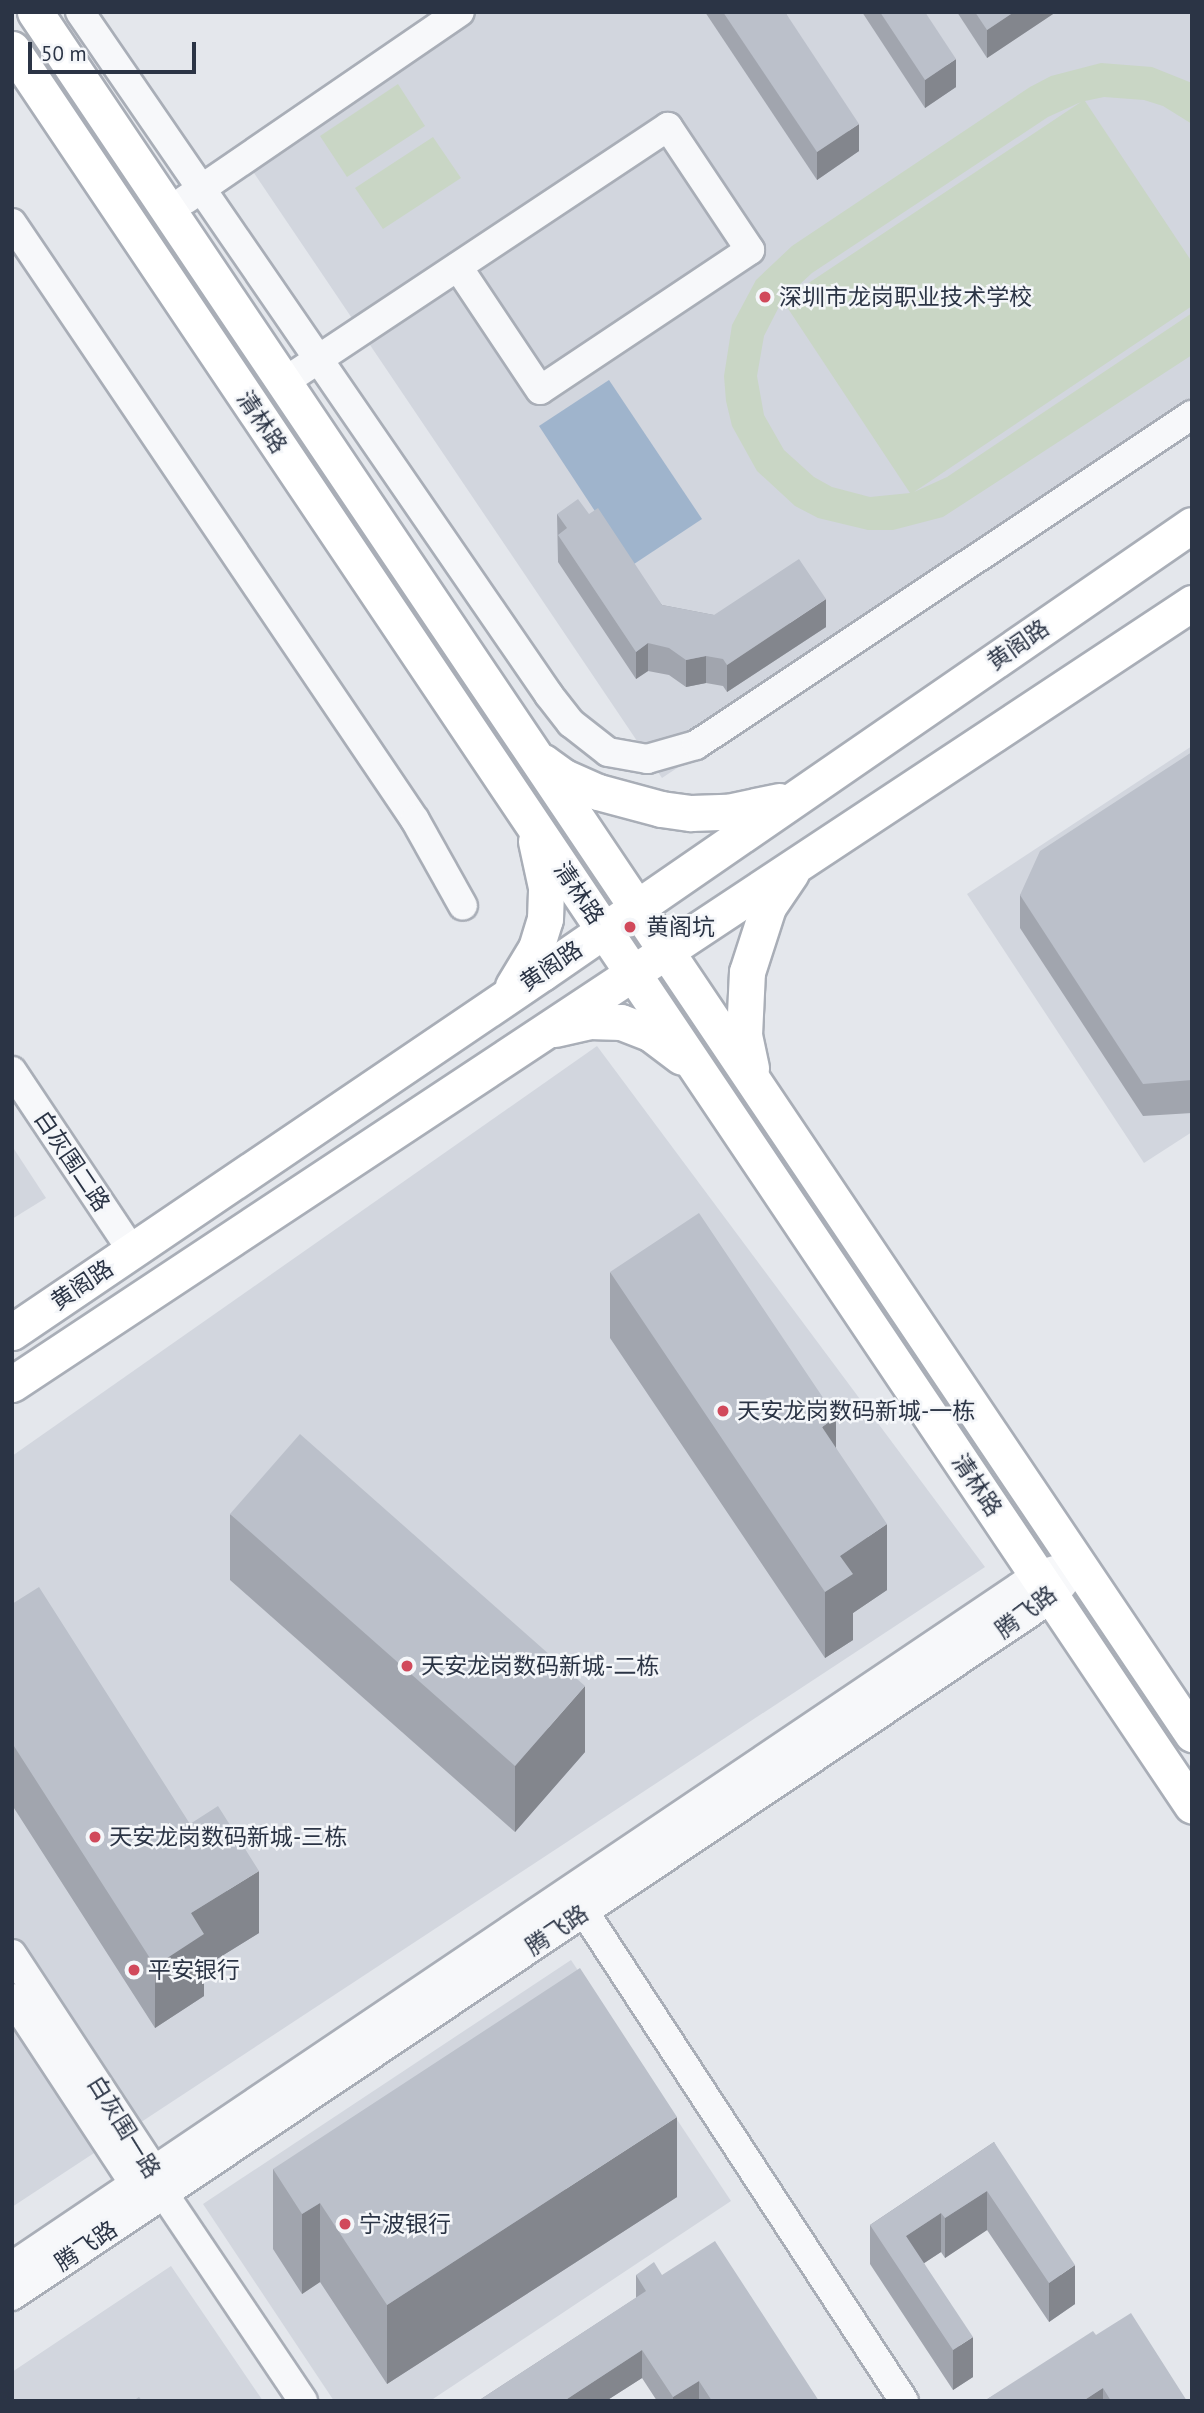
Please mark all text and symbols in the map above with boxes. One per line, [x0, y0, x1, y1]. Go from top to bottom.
scale bar [32, 28, 200, 72]
text: 50 m [41, 40, 87, 67]
place label: 深圳市龙岗职业技术学校 [779, 283, 1032, 311]
marker: 深圳市龙岗职业技术学校 [757, 289, 773, 305]
street label: 清林路 [231, 386, 293, 458]
street label: 黄阁路 [982, 614, 1054, 676]
street label: 清林路 [548, 857, 610, 929]
place label: 黄阁坑 [646, 913, 715, 941]
marker: 黄阁坑 [620, 917, 640, 937]
street label: 黄阁路 [515, 935, 587, 997]
street label: 白灰围二路 [28, 1106, 116, 1216]
street label: 黄阁路 [46, 1254, 118, 1316]
place label: 天安龙岗数码新城-一栋 [737, 1397, 975, 1425]
marker: 天安龙岗数码新城-一栋 [715, 1403, 731, 1419]
street label: 清林路 [946, 1449, 1008, 1521]
street label: 腾飞路 [990, 1580, 1062, 1644]
place label: 天安龙岗数码新城-二栋 [421, 1652, 659, 1680]
marker: 天安龙岗数码新城-二栋 [399, 1658, 415, 1674]
place label: 天安龙岗数码新城-三栋 [109, 1823, 347, 1851]
marker: 天安龙岗数码新城-三栋 [87, 1829, 103, 1845]
street label: 腾飞路 [521, 1899, 593, 1961]
place label: 平安银行 [148, 1956, 240, 1984]
marker: 平安银行 [126, 1962, 142, 1978]
street label: 白灰围一路 [82, 2071, 166, 2183]
place label: 宁波银行 [359, 2210, 451, 2238]
street label: 腾飞路 [50, 2215, 122, 2277]
marker: 宁波银行 [337, 2216, 353, 2232]

